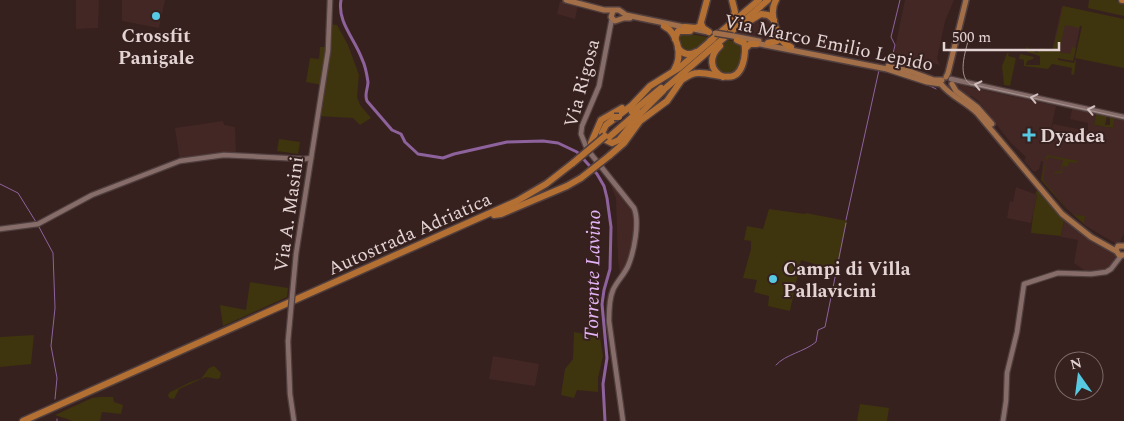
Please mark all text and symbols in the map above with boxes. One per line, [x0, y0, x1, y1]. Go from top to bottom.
street label: Via Marco Emilio Lepido [721, 7, 936, 80]
marker: Crossfit Panigale [150, 10, 162, 22]
scale bar [944, 20, 1059, 52]
place label: Crossfit Panigale [118, 22, 194, 73]
text: 500 m [952, 26, 991, 49]
street label: Via Rigosa [557, 35, 608, 131]
one-way arrow [973, 80, 982, 91]
one-way arrow [1030, 93, 1039, 104]
one-way arrow [1086, 105, 1095, 116]
place label: Dyadea [1040, 122, 1105, 151]
marker: Dyadea [1022, 128, 1036, 142]
street label: Via A. Masini [267, 155, 312, 274]
street label: Autostrada Adriatica [323, 185, 497, 284]
water label: Torrente Lavino [577, 209, 609, 341]
place label: Campi di Villa Pallavicini [783, 255, 911, 306]
marker: Campi di Villa Pallavicini [767, 273, 779, 285]
north arrow [1054, 351, 1104, 401]
text: N [1068, 352, 1084, 375]

